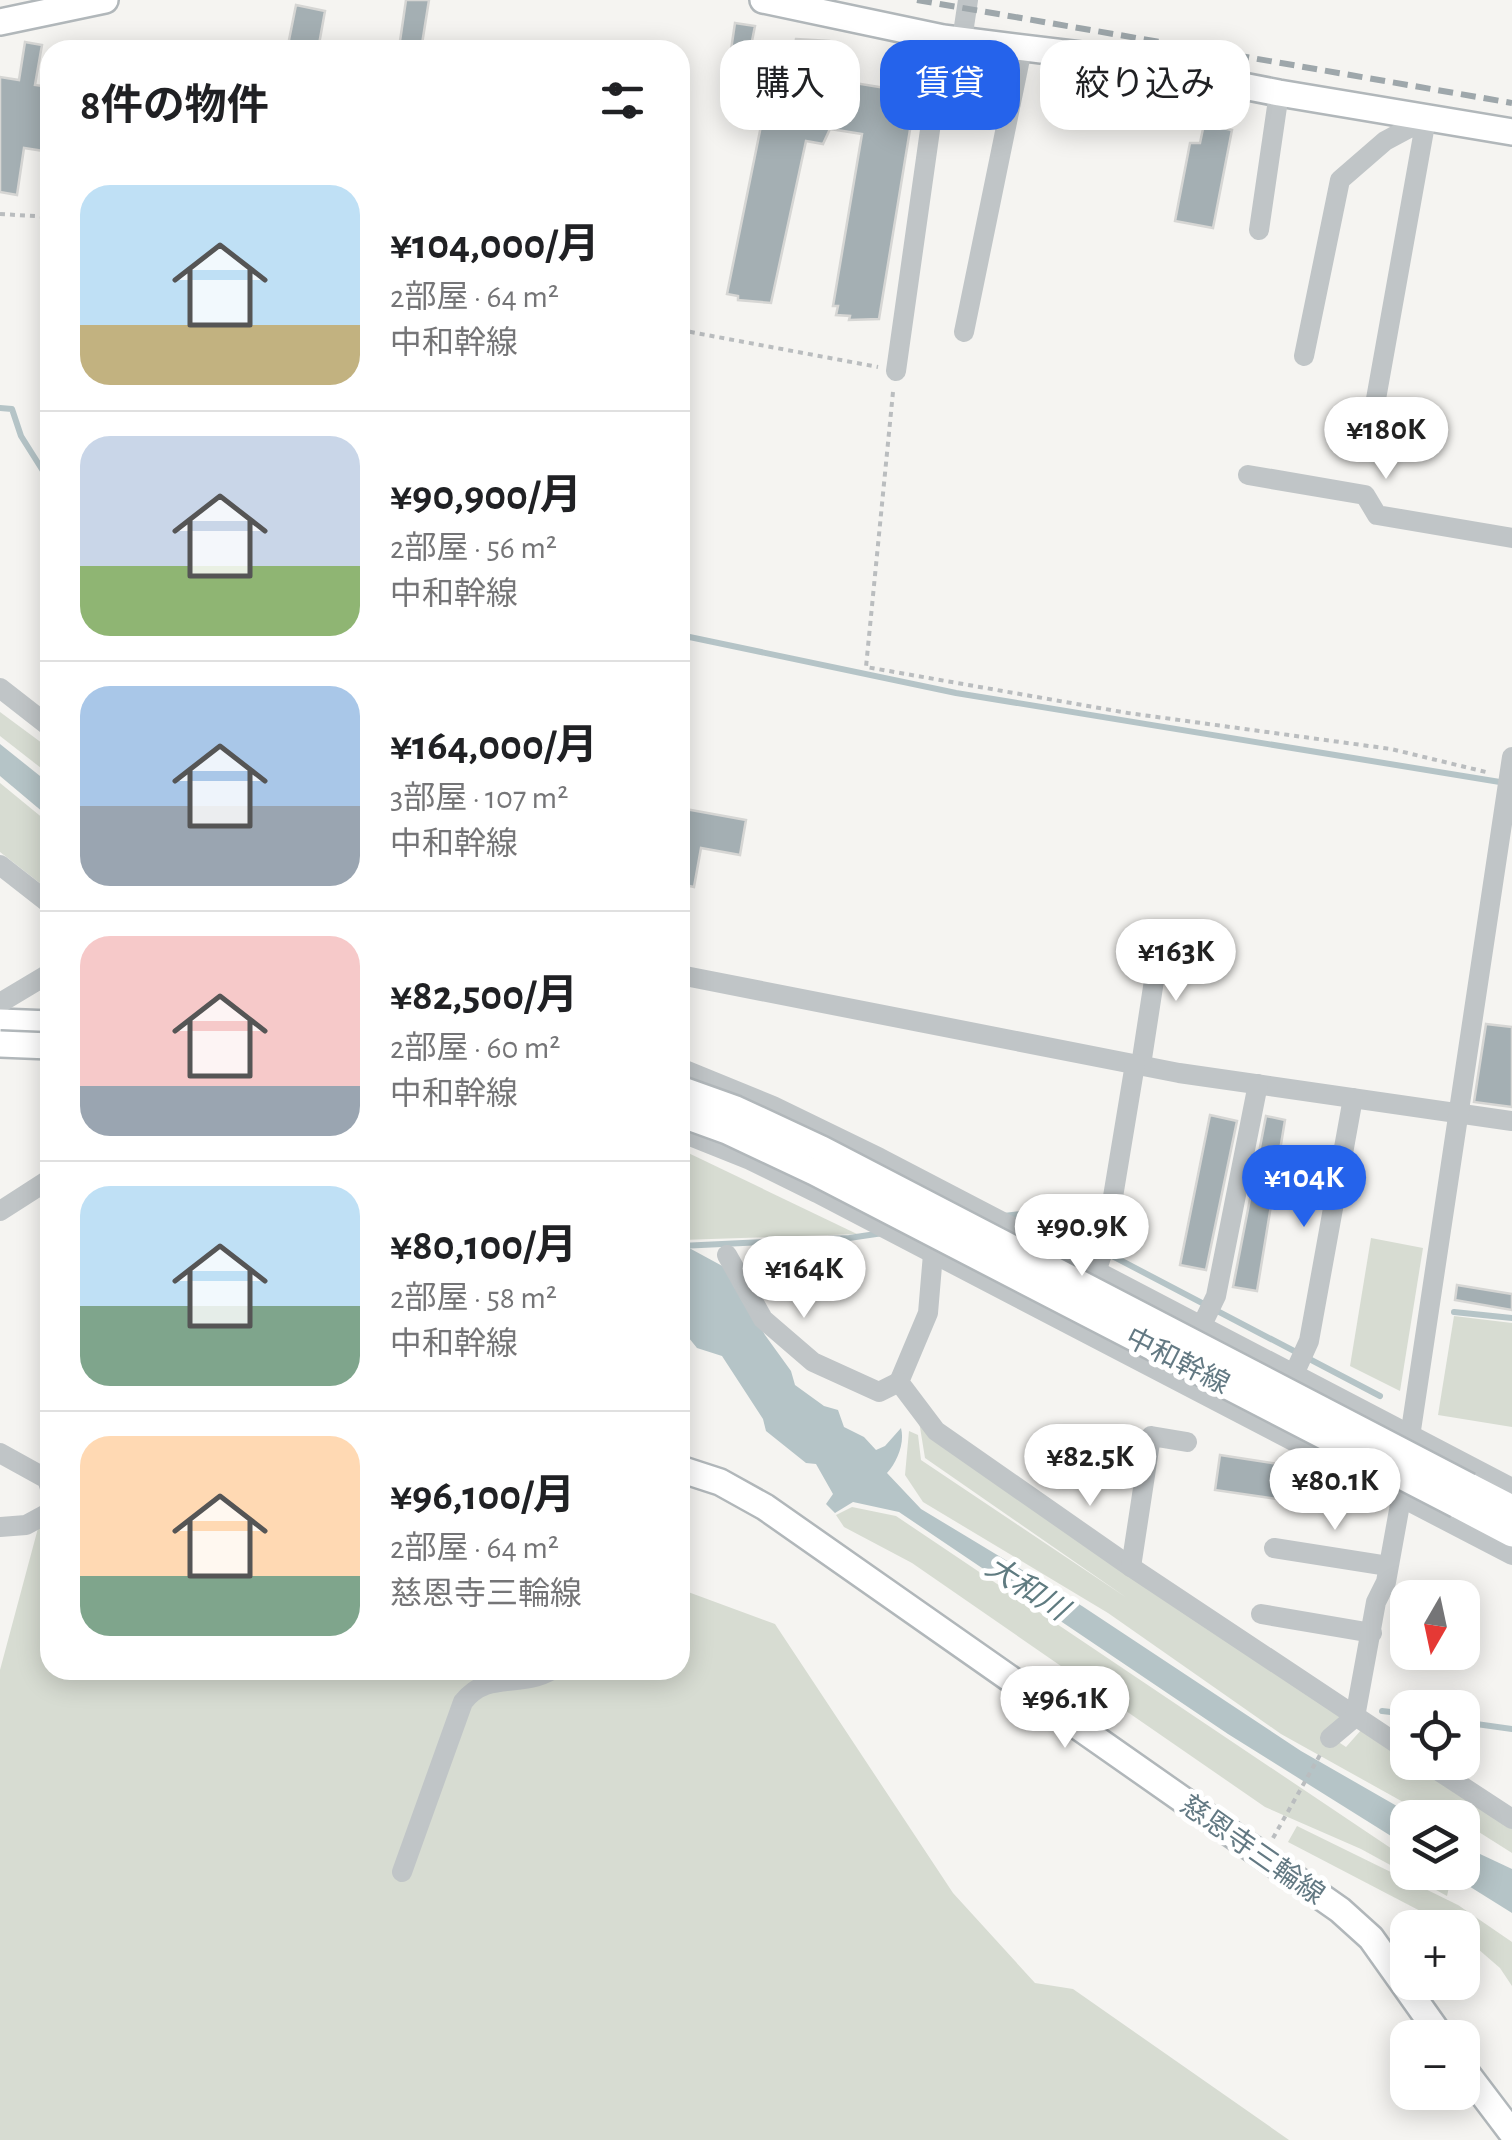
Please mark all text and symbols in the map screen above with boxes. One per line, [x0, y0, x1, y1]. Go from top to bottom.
chip: 購入 [720, 40, 860, 130]
chip: 賃貸 [880, 40, 1020, 130]
chip: 絞り込み [1040, 40, 1250, 130]
icon: filters [595, 73, 650, 128]
text: 8件の物件 [80, 85, 269, 127]
text: ¥104,000/月 [390, 224, 599, 266]
icon: home [160, 225, 280, 345]
text: 2部屋 · 64 m² [390, 281, 559, 313]
text: 中和幹線 [390, 327, 518, 359]
pin: ¥180K [1316, 397, 1456, 482]
text: ¥180K [1346, 413, 1426, 445]
text: ¥90,900/月 [390, 475, 582, 517]
icon: home [160, 476, 280, 596]
text: 2部屋 · 56 m² [390, 532, 557, 564]
text: 中和幹線 [390, 578, 518, 610]
text: ¥164,000/月 [390, 725, 598, 767]
icon: home [160, 726, 280, 846]
text: 3部屋 · 107 m² [390, 782, 568, 814]
text: 中和幹線 [390, 828, 518, 860]
pin: ¥163K [1106, 919, 1246, 1004]
text: ¥163K [1138, 935, 1214, 967]
text: ¥82,500/月 [390, 975, 578, 1017]
icon: home [160, 976, 280, 1096]
text: 2部屋 · 60 m² [390, 1032, 560, 1064]
text: 中和幹線 [390, 1078, 518, 1110]
pin: ¥104K [1234, 1145, 1374, 1230]
text: ¥104K [1264, 1161, 1344, 1193]
pin: ¥90.9K [1001, 1194, 1163, 1279]
text: ¥90.9K [1037, 1210, 1127, 1242]
text: ¥80,100/月 [390, 1225, 577, 1267]
icon: home [160, 1226, 280, 1346]
pin: ¥164K [734, 1236, 874, 1321]
text: ¥164K [765, 1252, 843, 1284]
text: 2部屋 · 58 m² [390, 1282, 557, 1314]
street label: 中和幹線 [1121, 1322, 1234, 1400]
text: 中和幹線 [390, 1328, 518, 1360]
pin: ¥82.5K [1009, 1424, 1171, 1509]
text: ¥82.5K [1046, 1440, 1134, 1472]
pin: ¥80.1K [1254, 1448, 1416, 1533]
text: ¥80.1K [1292, 1464, 1378, 1496]
text: ¥96,100/月 [390, 1475, 575, 1517]
icon: home [160, 1476, 280, 1596]
text: 2部屋 · 64 m² [390, 1532, 559, 1564]
water label: 大和川 [981, 1550, 1076, 1628]
text: 慈恩寺三輪線 [390, 1578, 582, 1610]
north arrow [1390, 1580, 1480, 1670]
map controls [1390, 1580, 1480, 2110]
pin: ¥96.1K [984, 1666, 1146, 1751]
text: ¥96.1K [1022, 1682, 1108, 1714]
button: locate [1390, 1690, 1480, 1780]
street label: 慈恩寺三輪線 [1175, 1789, 1330, 1910]
button: layers [1390, 1800, 1480, 1890]
button: + [1390, 1910, 1480, 2000]
button: − [1390, 2020, 1480, 2110]

